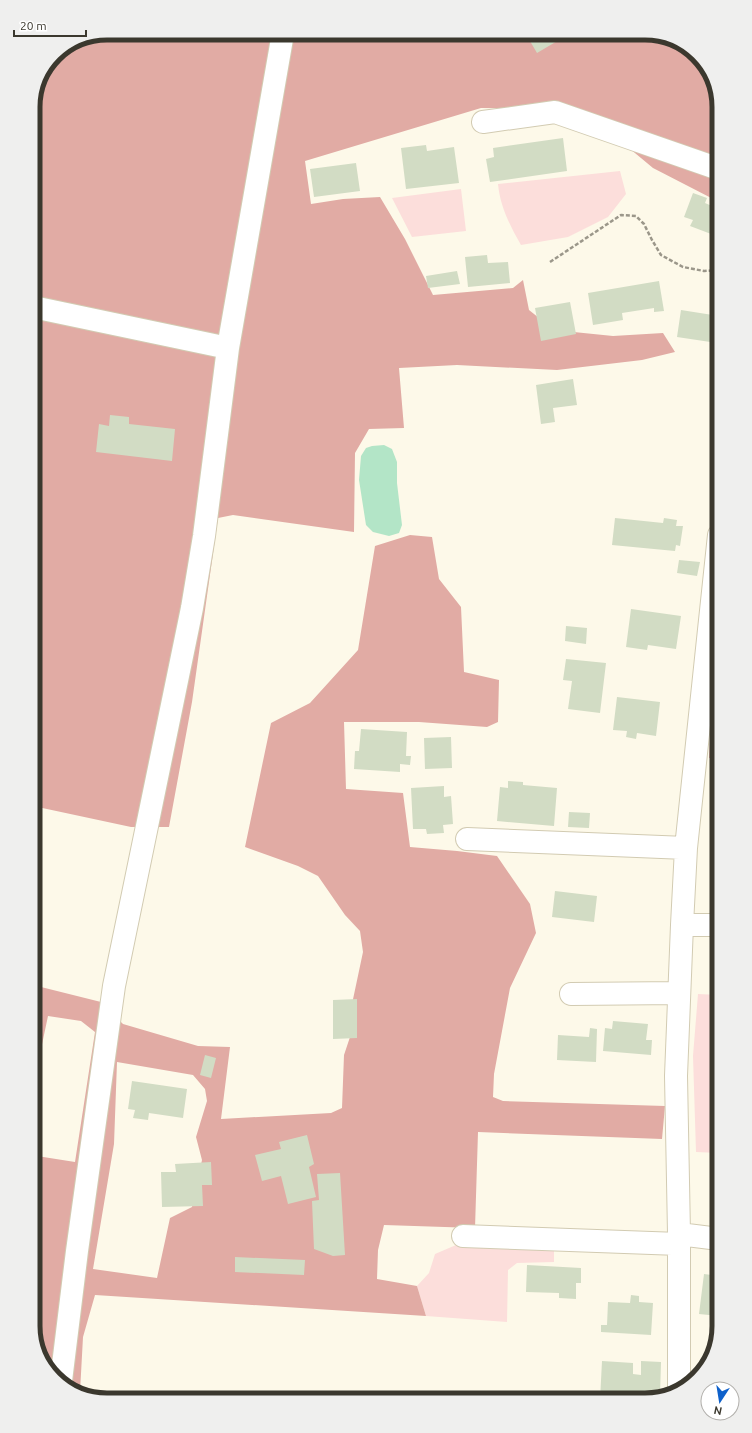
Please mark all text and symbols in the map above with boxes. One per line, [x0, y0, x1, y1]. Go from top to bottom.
scale bar [14, 12, 86, 38]
text: 20 m [20, 19, 47, 32]
north arrow [700, 1381, 740, 1421]
text: N [713, 1404, 723, 1418]

